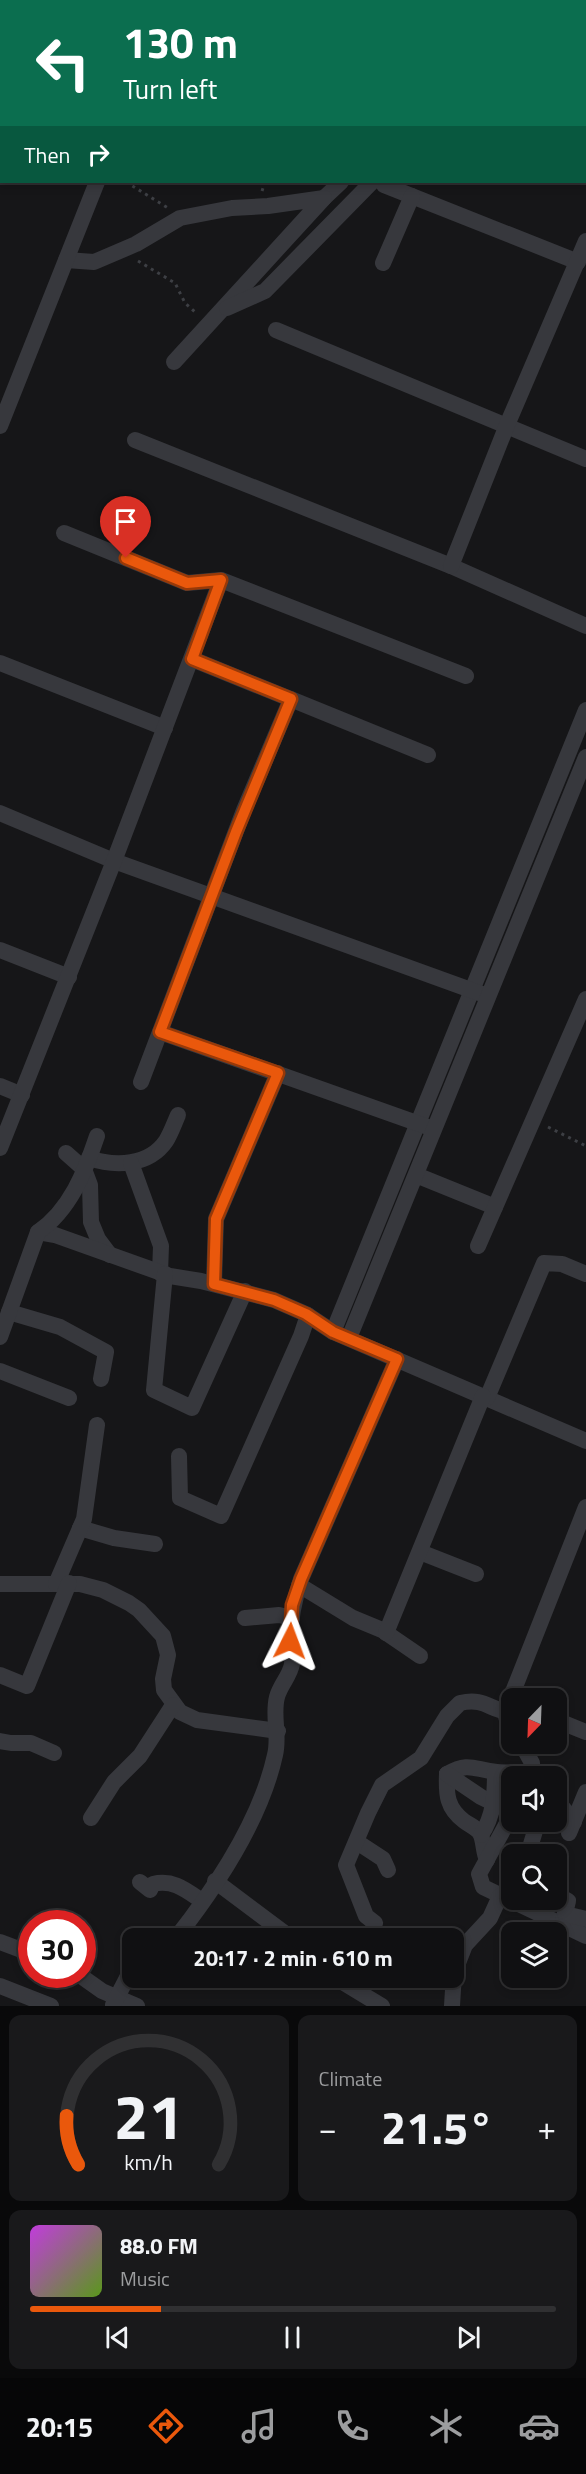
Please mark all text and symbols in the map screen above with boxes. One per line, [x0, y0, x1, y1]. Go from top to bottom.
text: 130 m [123, 10, 238, 74]
icon: left [24, 24, 102, 102]
text: Turn left [123, 68, 217, 109]
text: Then [24, 138, 70, 172]
icon: right [82, 138, 115, 171]
pin [100, 496, 151, 558]
icon: arrive [109, 505, 142, 538]
position arrow [258, 1609, 322, 1673]
north arrow [501, 1688, 567, 1754]
map controls [501, 1688, 567, 1988]
button: sound [501, 1766, 567, 1832]
button: search [501, 1844, 567, 1910]
speed limit sign: 30 [18, 1910, 96, 1988]
button: layers [501, 1922, 567, 1988]
text: 20:17 · 2 min · 610 m [193, 1941, 393, 1975]
text: Climate [319, 2063, 382, 2094]
text: 21 [114, 2068, 184, 2163]
text: 21.5° [381, 2093, 493, 2161]
text: − [319, 2103, 337, 2153]
text: + [538, 2103, 556, 2153]
text: km/h [124, 2146, 173, 2178]
text: 88.0 FM [120, 2229, 198, 2263]
text: Music [120, 2263, 170, 2294]
icon: previous [101, 2321, 134, 2354]
icon: pause [276, 2321, 309, 2354]
icon: next [452, 2321, 485, 2354]
icon: directions [145, 2405, 187, 2447]
icon: music [238, 2405, 280, 2447]
icon: phone [331, 2405, 373, 2447]
icon: climate [425, 2405, 467, 2447]
icon: car [518, 2405, 560, 2447]
text: 20:15 [26, 2406, 93, 2447]

